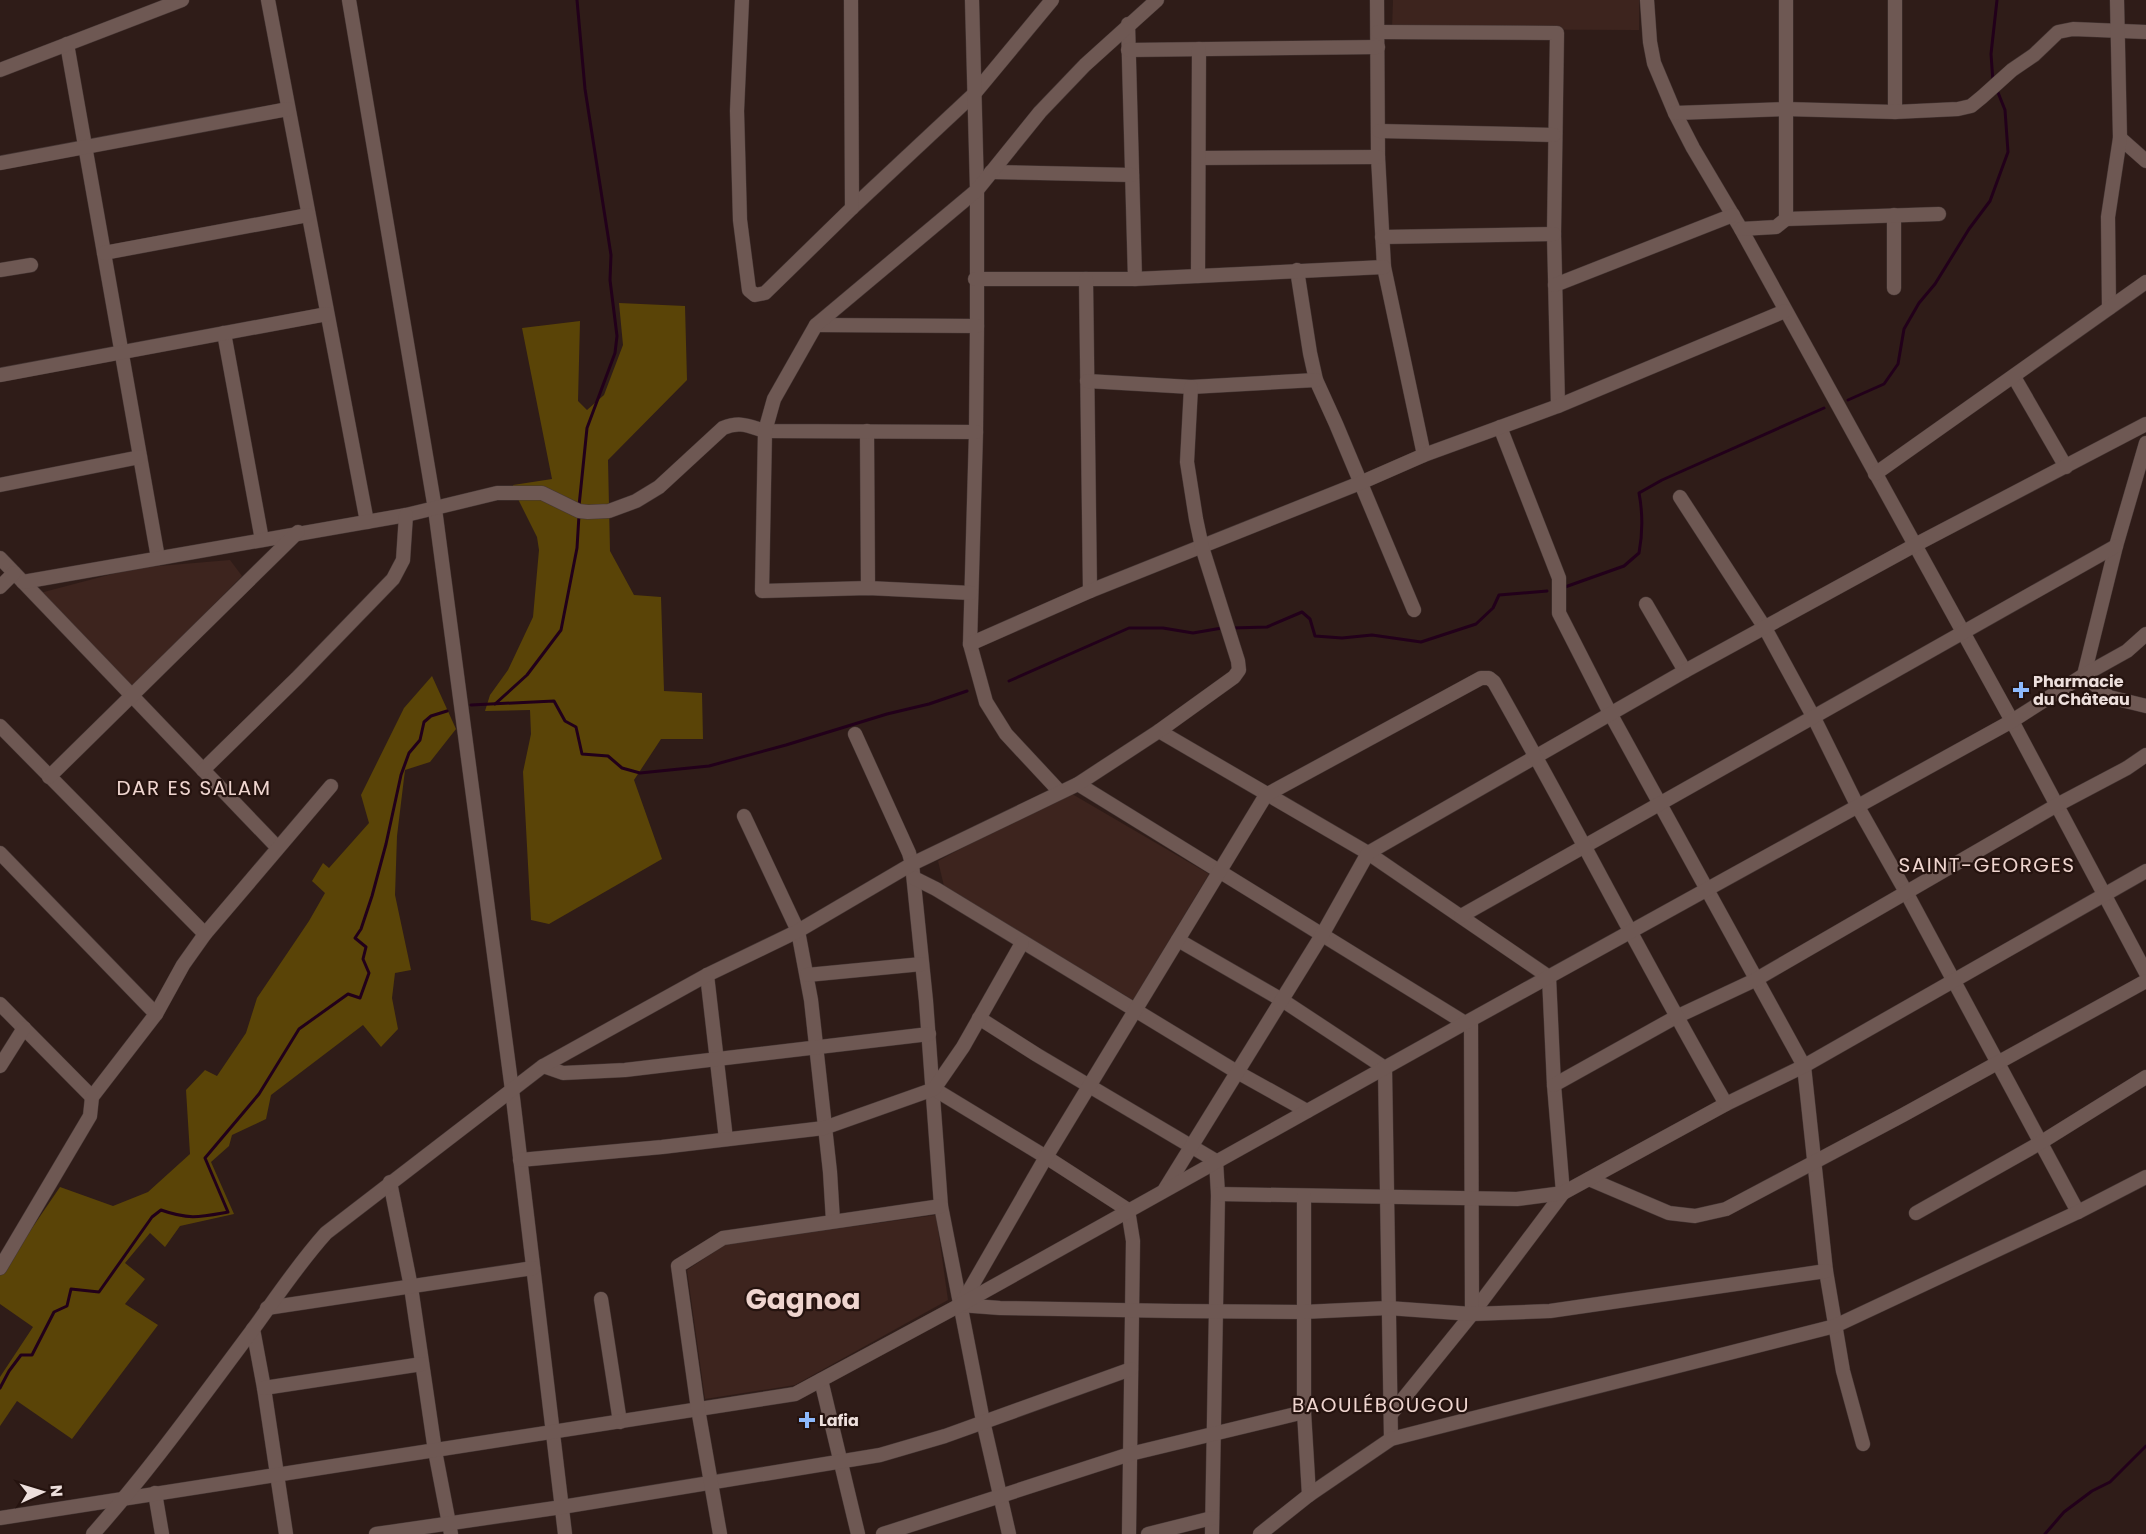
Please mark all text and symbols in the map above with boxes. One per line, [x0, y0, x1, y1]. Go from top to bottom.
place label: Pharmacie du Château [2033, 670, 2130, 711]
marker: Pharmacie du Château [2014, 683, 2028, 697]
district label: DAR ES SALAM [116, 774, 272, 802]
district label: SAINT-GEORGES [1899, 851, 2075, 879]
district label: Gagnoa [745, 1280, 861, 1319]
district label: BAOULÉBOUGOU [1292, 1391, 1470, 1419]
place label: Lafia [819, 1409, 859, 1432]
marker: Lafia [800, 1413, 814, 1427]
north arrow [12, 1462, 72, 1522]
text: N [45, 1484, 68, 1498]

